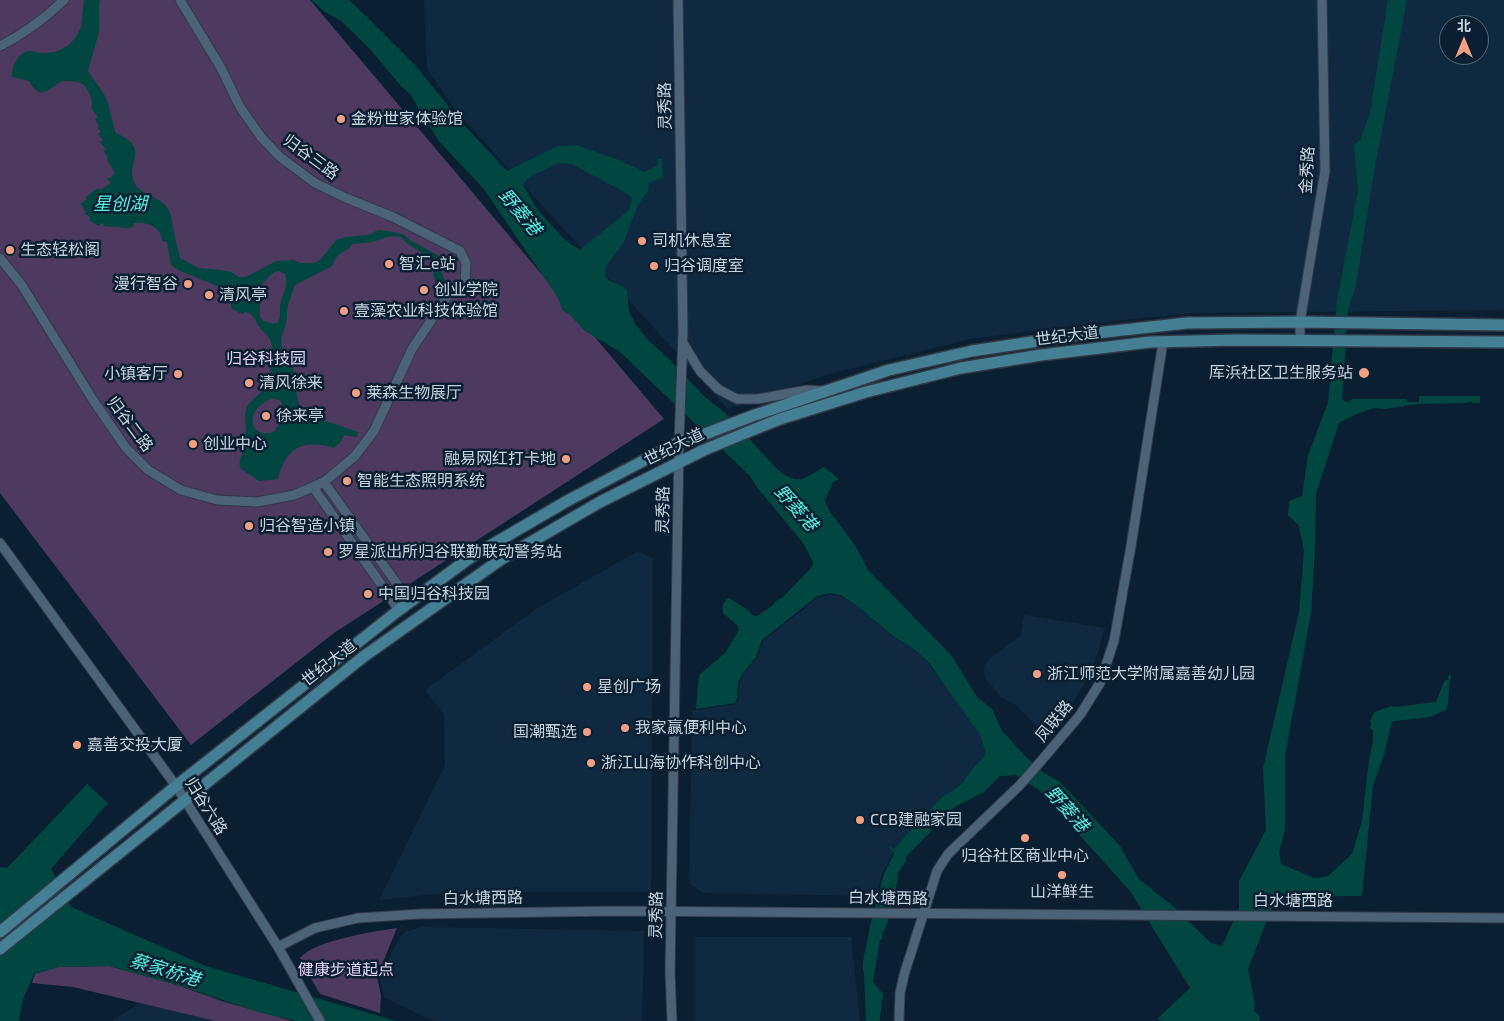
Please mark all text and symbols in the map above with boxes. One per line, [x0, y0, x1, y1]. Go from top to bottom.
north arrow [1439, 15, 1489, 65]
text: 北 [1457, 17, 1471, 34]
street label: 灵秀路 [655, 82, 675, 130]
place label: 金粉世家体验馆 [351, 109, 463, 129]
marker: 金粉世家体验馆 [335, 113, 347, 125]
street label: 归谷三路 [279, 130, 343, 184]
street label: 金秀路 [1296, 145, 1318, 195]
water label: 野菱港 [494, 184, 546, 240]
water label: 星创湖 [93, 193, 147, 215]
place label: 司机休息室 [652, 231, 732, 251]
marker: 司机休息室 [636, 235, 648, 247]
place label: 生态轻松阁 [20, 240, 100, 260]
marker: 生态轻松阁 [4, 244, 16, 256]
place label: 智汇e站 [399, 254, 456, 274]
place label: 归谷调度室 [664, 256, 744, 276]
marker: 智汇e站 [383, 258, 395, 270]
marker: 归谷调度室 [648, 260, 660, 272]
place label: 漫行智谷 [114, 274, 178, 294]
marker: 漫行智谷 [182, 278, 194, 290]
place label: 创业学院 [434, 280, 498, 300]
marker: 创业学院 [418, 284, 430, 296]
place label: 清风亭 [219, 285, 267, 305]
marker: 清风亭 [203, 289, 215, 301]
place label: 壹藻农业科技体验馆 [354, 301, 498, 321]
marker: 壹藻农业科技体验馆 [338, 305, 350, 317]
street label: 世纪大道 [1034, 323, 1100, 349]
park label: 归谷科技园 [226, 349, 306, 369]
place label: 厍浜社区卫生服务站 [1209, 363, 1353, 383]
place label: 小镇客厅 [104, 364, 168, 384]
marker: 厍浜社区卫生服务站 [1357, 366, 1371, 380]
marker: 小镇客厅 [172, 368, 184, 380]
place label: 清风徐来 [259, 373, 323, 393]
marker: 清风徐来 [243, 377, 255, 389]
place label: 莱森生物展厅 [366, 383, 462, 403]
marker: 莱森生物展厅 [350, 387, 362, 399]
street label: 归谷二路 [103, 393, 157, 455]
place label: 徐来亭 [276, 406, 324, 426]
marker: 徐来亭 [260, 410, 272, 422]
street label: 世纪大道 [641, 424, 707, 470]
place label: 创业中心 [203, 434, 267, 454]
marker: 创业中心 [187, 438, 199, 450]
place label: 融易网红打卡地 [444, 449, 556, 469]
marker: 融易网红打卡地 [560, 453, 572, 465]
place label: 智能生态照明系统 [357, 471, 485, 491]
marker: 智能生态照明系统 [341, 475, 353, 487]
water label: 野菱港 [770, 481, 822, 535]
street label: 灵秀路 [653, 486, 673, 534]
place label: 归谷智造小镇 [259, 516, 355, 536]
marker: 归谷智造小镇 [243, 520, 255, 532]
place label: 罗星派出所归谷联勤联动警务站 [338, 542, 562, 562]
marker: 罗星派出所归谷联勤联动警务站 [322, 546, 334, 558]
place label: 中国归谷科技园 [378, 584, 490, 604]
marker: 中国归谷科技园 [362, 588, 374, 600]
street label: 世纪大道 [298, 636, 360, 690]
place label: 浙江师范大学附属嘉善幼儿园 [1047, 664, 1255, 684]
marker: 浙江师范大学附属嘉善幼儿园 [1031, 668, 1043, 680]
place label: 星创广场 [597, 677, 661, 697]
marker: 星创广场 [581, 681, 593, 693]
street label: 凤联路 [1031, 696, 1077, 746]
place label: 我家赢便利中心 [635, 718, 747, 738]
place label: 国潮甄选 [513, 722, 577, 742]
marker: 我家赢便利中心 [619, 722, 631, 734]
marker: 国潮甄选 [581, 726, 593, 738]
place label: 嘉善交投大厦 [87, 735, 183, 755]
marker: 嘉善交投大厦 [71, 739, 83, 751]
place label: 浙江山海协作科创中心 [601, 753, 761, 773]
marker: 浙江山海协作科创中心 [585, 757, 597, 769]
street label: 归谷六路 [181, 774, 231, 838]
water label: 野菱港 [1041, 782, 1093, 836]
place label: CCB建融家园 [870, 810, 962, 830]
marker: CCB建融家园 [854, 814, 866, 826]
marker: 归谷社区商业中心 [1019, 832, 1031, 844]
place label: 归谷社区商业中心 [961, 846, 1089, 866]
marker: 山洋鲜生 [1056, 869, 1068, 881]
place label: 山洋鲜生 [1030, 882, 1094, 902]
street label: 白水塘西路 [443, 888, 523, 908]
street label: 白水塘西路 [848, 888, 928, 908]
street label: 灵秀路 [646, 891, 666, 939]
street label: 白水塘西路 [1253, 891, 1333, 911]
water label: 蔡家桥港 [127, 949, 203, 991]
park label: 健康步道起点 [298, 960, 394, 980]

